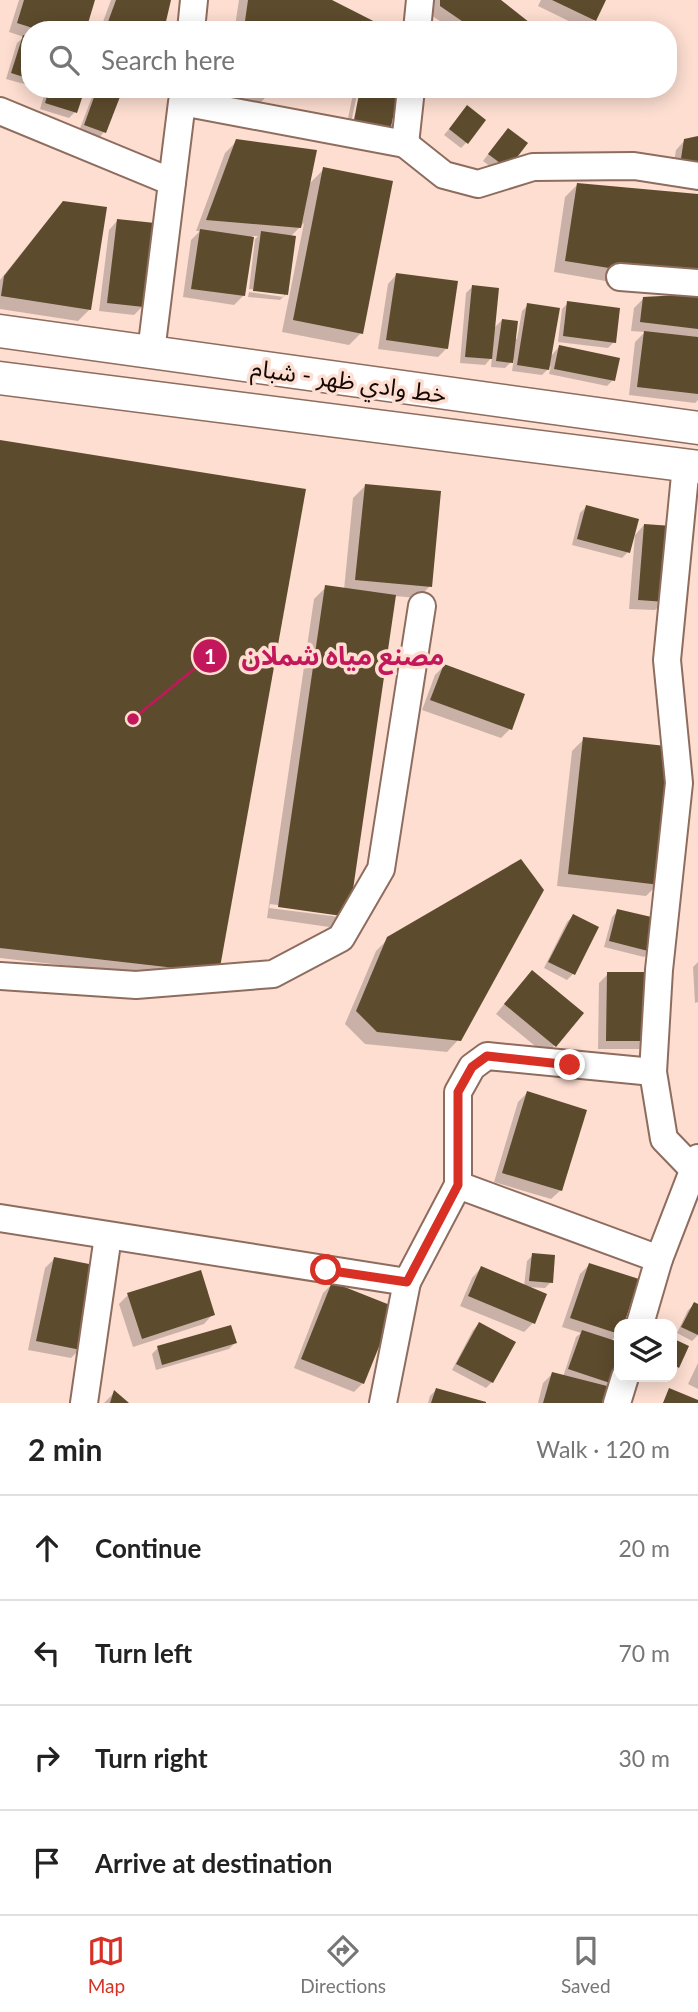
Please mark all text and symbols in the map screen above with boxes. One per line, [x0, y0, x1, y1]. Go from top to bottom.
search box [21, 21, 677, 98]
icon: search [45, 41, 83, 79]
text: Search here [101, 44, 235, 76]
street label: خط وادي ظهر - شبام [249, 352, 449, 414]
callout: مصنع مياه شملان [193, 633, 458, 680]
text: مصنع مياه شملان [242, 639, 444, 675]
text: 1 [204, 643, 216, 668]
route end [554, 1049, 585, 1080]
route start [310, 1254, 341, 1285]
map controls [614, 1319, 677, 1382]
button: layers [614, 1319, 677, 1382]
text: 2 min [28, 1431, 102, 1467]
text: Walk · 120 m [536, 1435, 670, 1463]
icon: ahead [28, 1529, 66, 1567]
text: Continue [95, 1532, 201, 1564]
text: 20 m [619, 1534, 670, 1562]
icon: left [28, 1634, 66, 1672]
text: Turn left [95, 1637, 192, 1669]
text: 70 m [619, 1639, 670, 1667]
icon: right [28, 1739, 66, 1777]
text: Turn right [95, 1742, 208, 1774]
text: 30 m [619, 1744, 670, 1772]
icon: arrive [28, 1844, 66, 1882]
text: Arrive at destination [95, 1847, 332, 1879]
tab: Map [87, 1932, 125, 1997]
tab: Directions [300, 1932, 386, 1997]
tab: Saved [561, 1932, 611, 1997]

